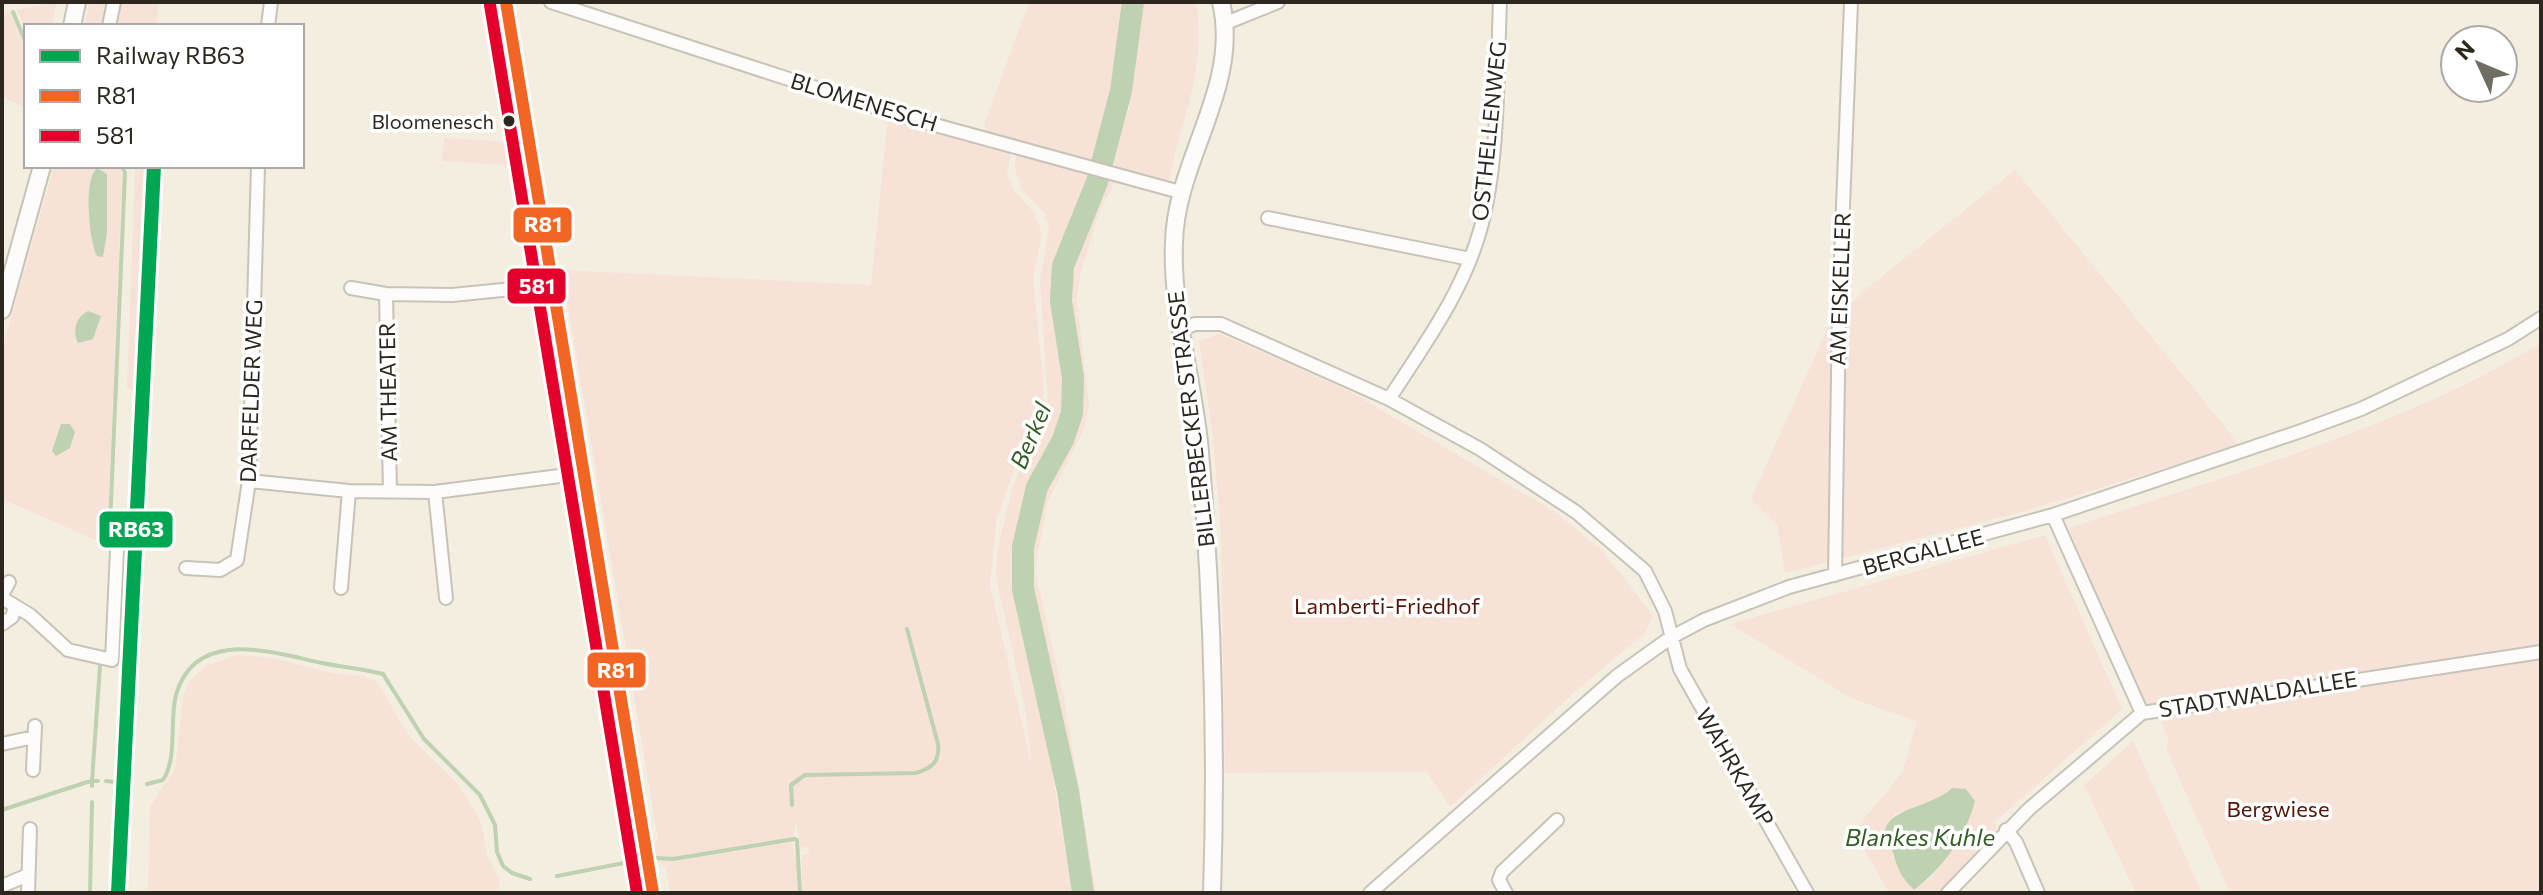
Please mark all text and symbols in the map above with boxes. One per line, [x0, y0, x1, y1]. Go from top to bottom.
legend [24, 24, 304, 168]
north arrow [2439, 24, 2519, 104]
text: N [2449, 34, 2480, 65]
text: Railway RB63 [96, 40, 245, 69]
street label: OSTHELLENWEG [1466, 40, 1511, 222]
street label: BLOMENESCH [787, 66, 941, 137]
text: R81 [96, 80, 137, 109]
place label: Bloomenesch [372, 109, 494, 133]
marker: Bloomenesch [501, 113, 517, 129]
text: 581 [96, 120, 135, 149]
line badge: R81 [512, 206, 573, 244]
text: R81 [524, 210, 562, 237]
street label: AM EISKELLER [1823, 212, 1856, 366]
line badge: 581 [506, 267, 567, 305]
text: 581 [519, 272, 555, 299]
street label: BILLERBECKER STRASSE [1161, 289, 1220, 549]
street label: DARFELDER WEG [234, 299, 267, 483]
street label: AM THEATER [373, 322, 402, 462]
water label: Berkel [1003, 397, 1057, 473]
line badge: RB63 [98, 510, 174, 549]
text: RB63 [108, 515, 164, 542]
street label: BERGALLEE [1859, 522, 1986, 581]
park label: Lamberti-Friedhof [1294, 592, 1480, 619]
line badge: R81 [586, 651, 647, 689]
text: R81 [597, 656, 635, 683]
street label: STADTWALDALLEE [2157, 665, 2359, 723]
street label: WAHRKAMP [1691, 703, 1780, 831]
park label: Bergwiese [2226, 795, 2330, 822]
water label: Blankes Kuhle [1845, 822, 1995, 851]

